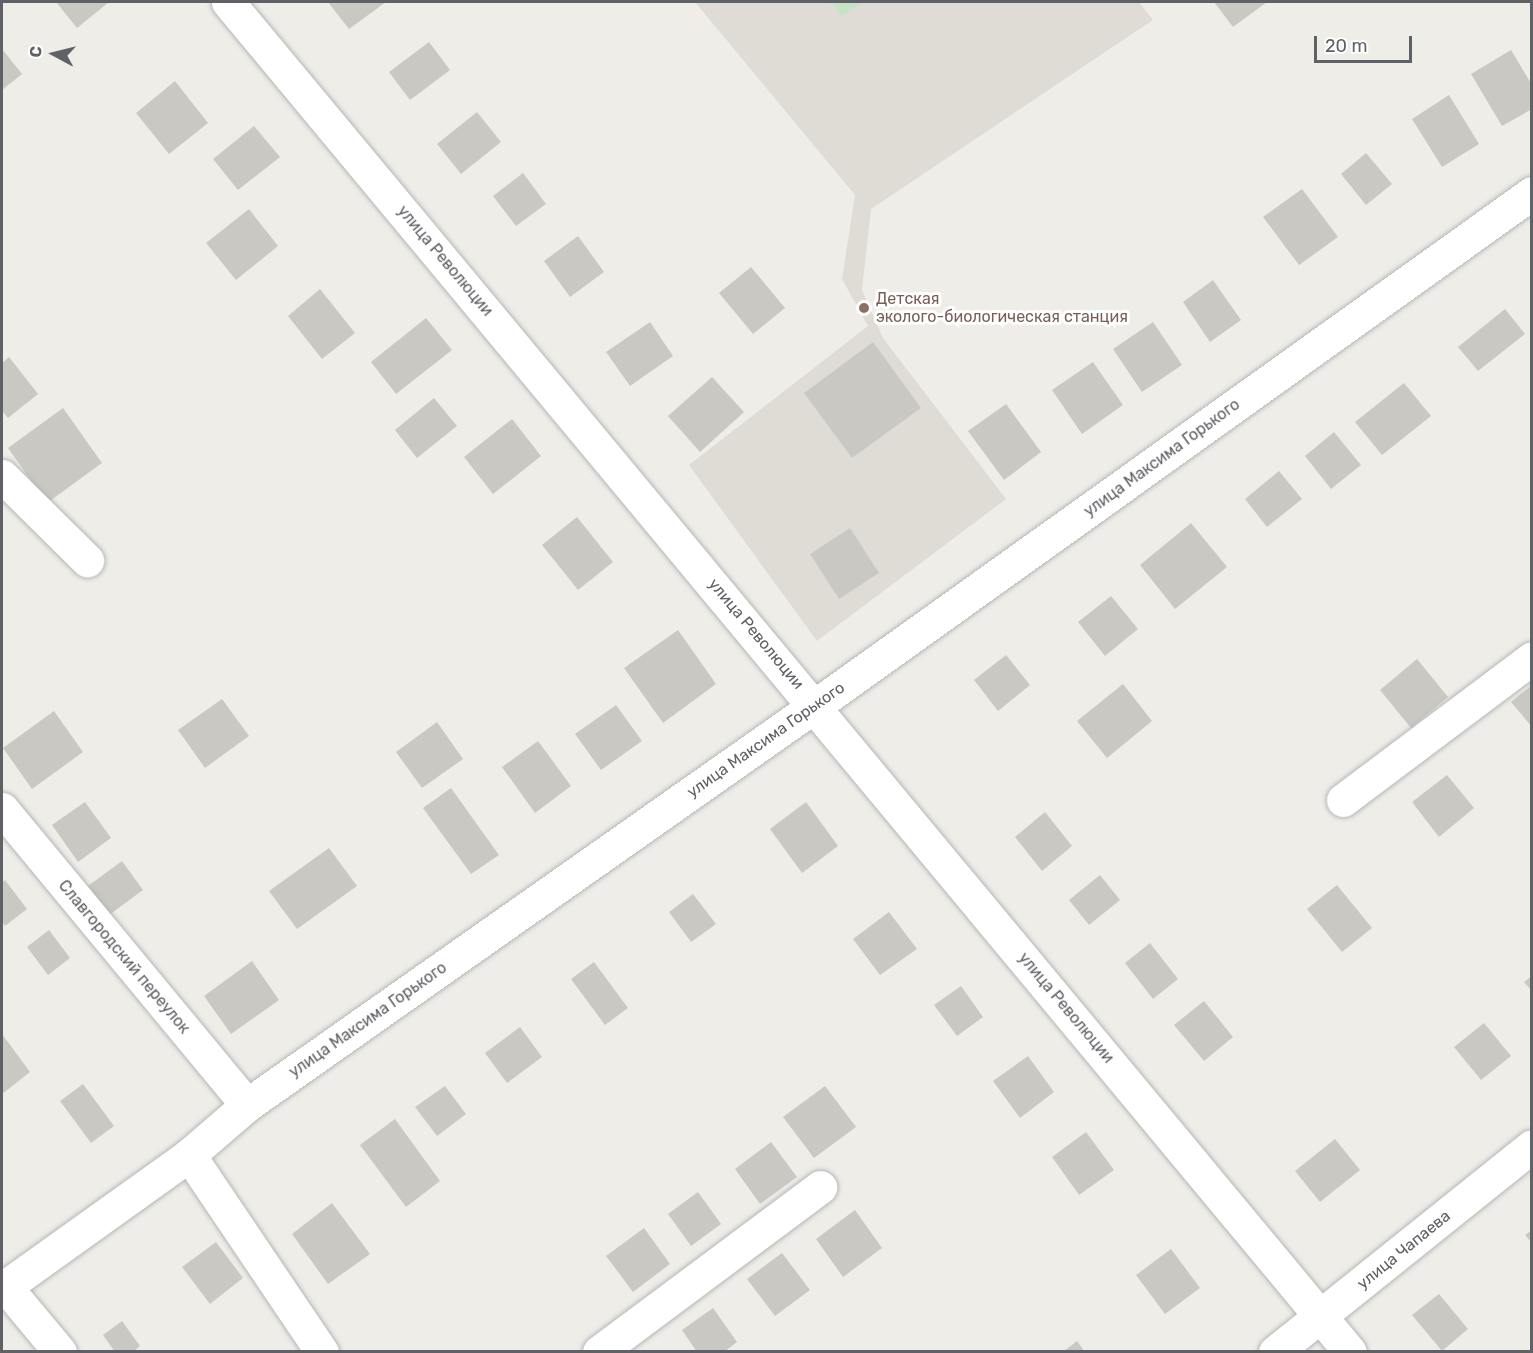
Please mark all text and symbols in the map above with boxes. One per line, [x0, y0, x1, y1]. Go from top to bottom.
north arrow [24, 24, 84, 84]
scale bar [1317, 24, 1414, 62]
text: 20 m [1325, 35, 1367, 57]
text: С [26, 45, 46, 58]
street label: улица Революции [393, 202, 497, 320]
place label: Детская эколого-биологическая станция [876, 289, 1128, 327]
marker: Детская эколого-биологическая станция [857, 301, 871, 315]
street label: улица Максима Горького [1080, 395, 1244, 521]
street label: улица Революции [704, 575, 808, 693]
street label: улица Максима Горького [683, 678, 849, 802]
street label: Славгородский переулок [54, 876, 194, 1038]
street label: улица Революции [1014, 949, 1118, 1067]
street label: улица Максима Горького [285, 958, 451, 1082]
street label: улица Чапаева [1354, 1207, 1454, 1293]

